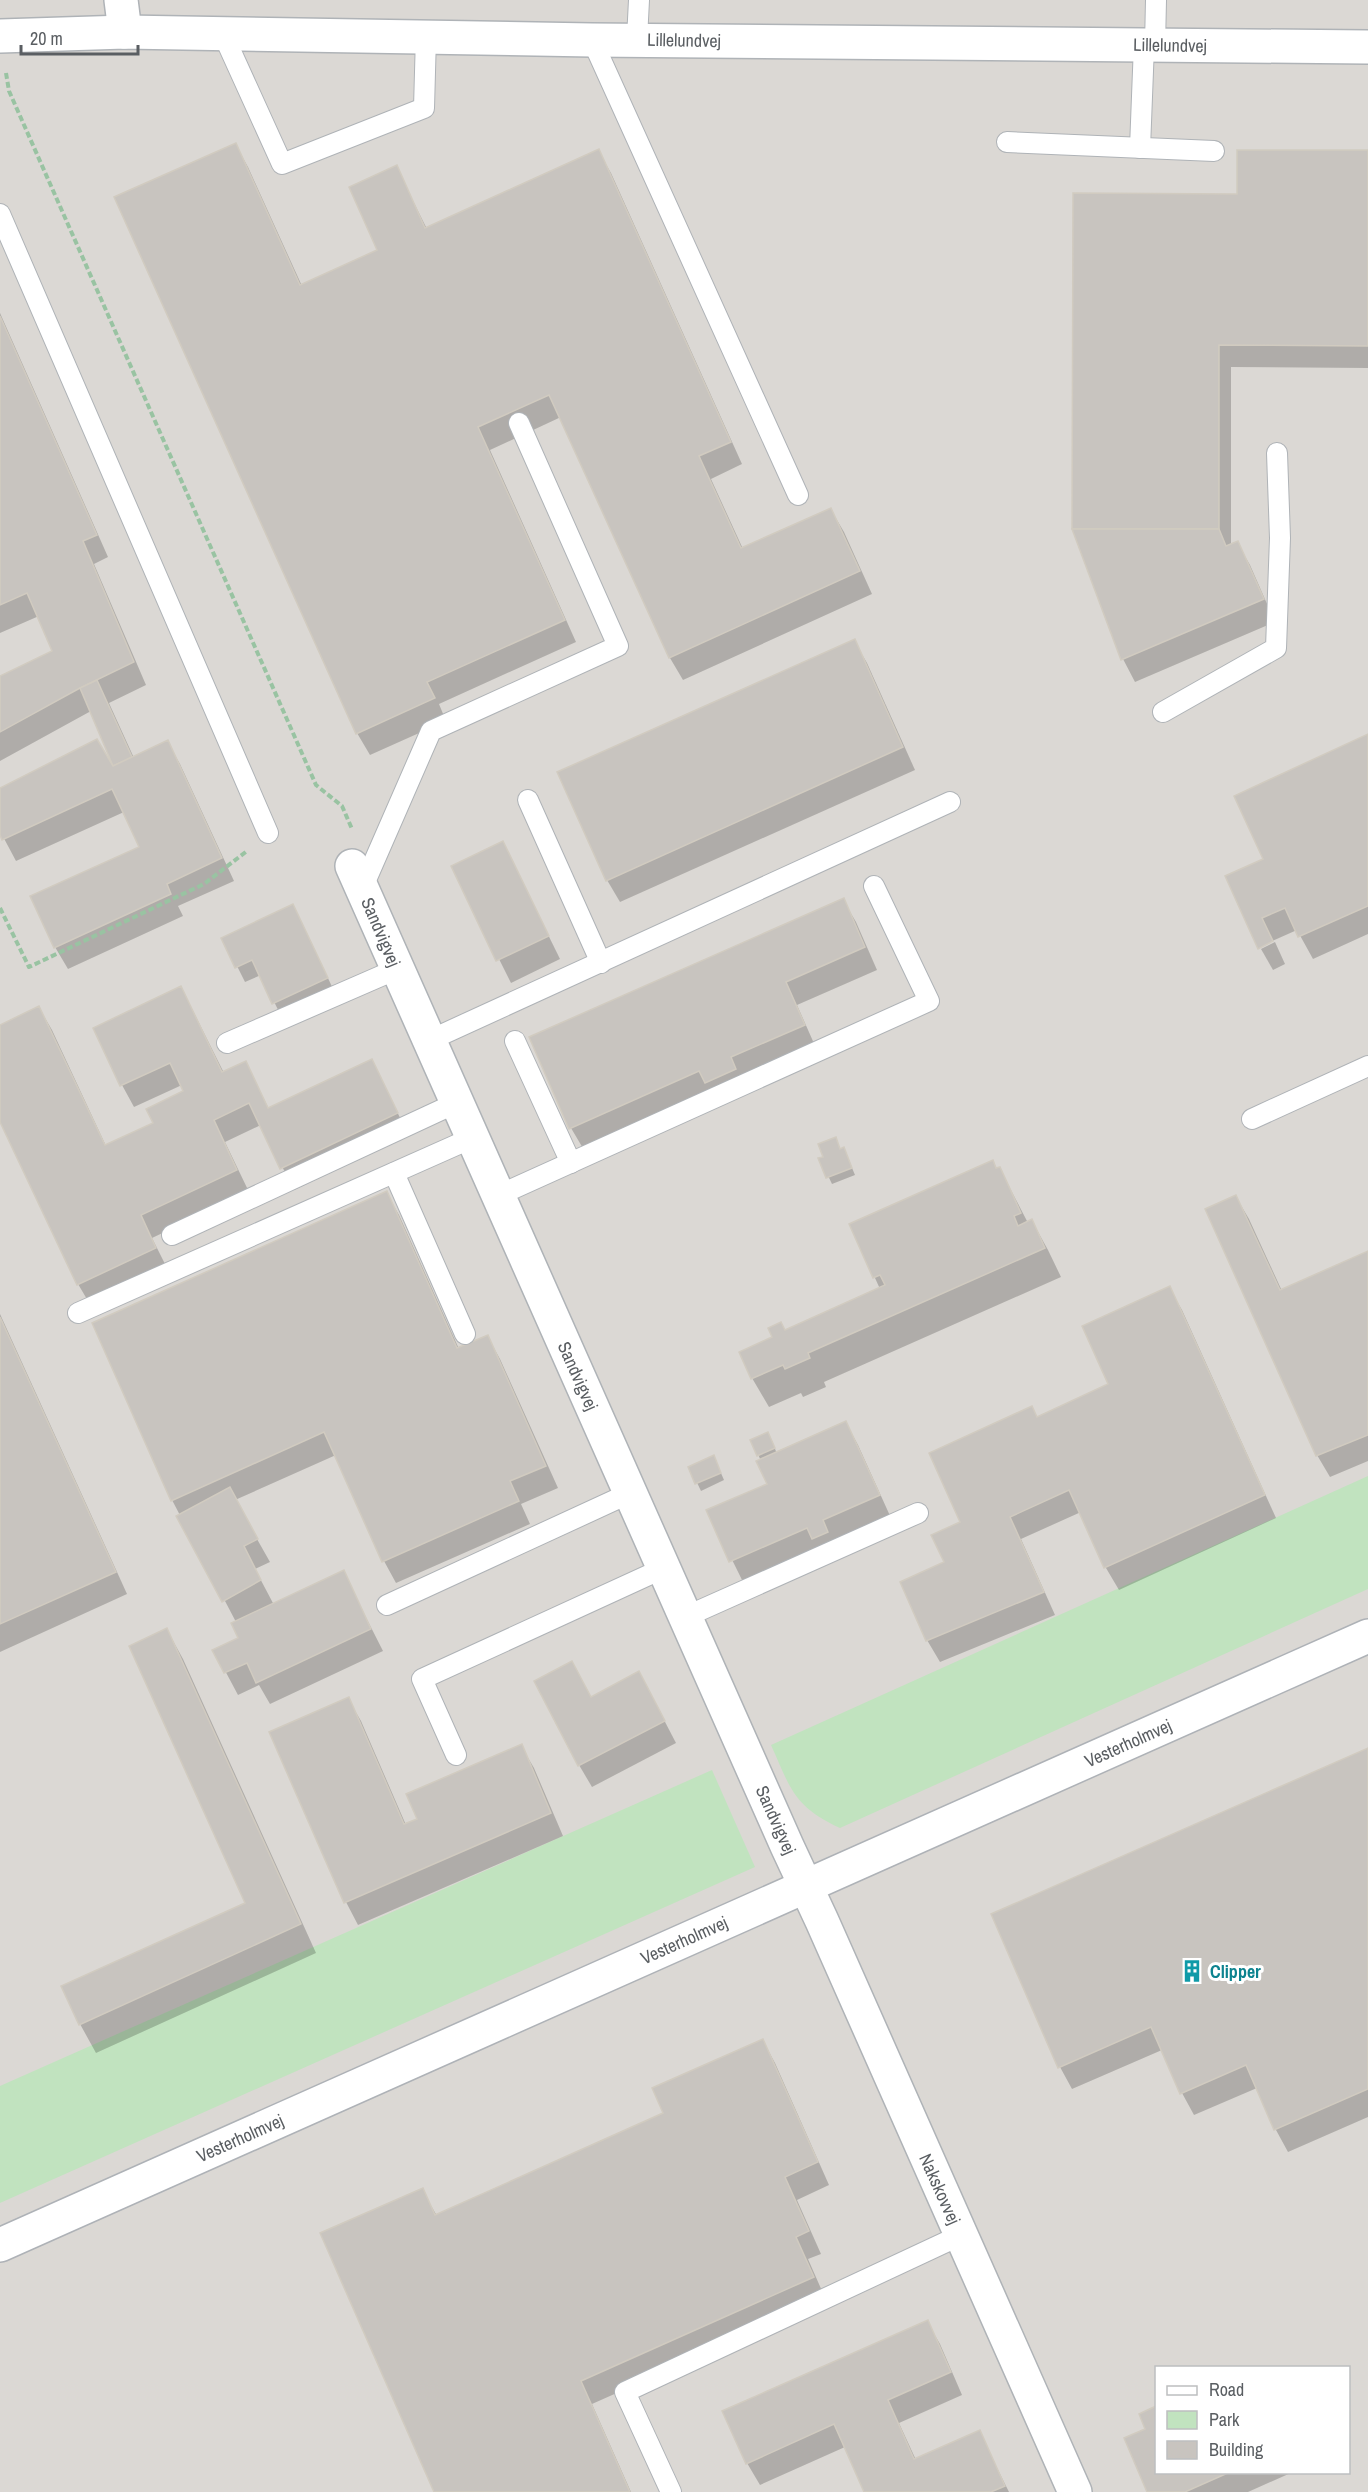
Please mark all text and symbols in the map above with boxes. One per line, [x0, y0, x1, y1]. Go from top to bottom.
scale bar [21, 18, 138, 56]
text: 20 m [30, 26, 63, 51]
street label: Lillelundvej [647, 27, 721, 53]
street label: Lillelundvej [1133, 32, 1207, 58]
street label: Sandvigvej [355, 894, 407, 970]
street label: Sandvigvej [552, 1338, 604, 1414]
street label: Vesterholmvej [1081, 1713, 1175, 1773]
street label: Sandvigvej [750, 1782, 802, 1858]
street label: Vesterholmvej [637, 1910, 731, 1970]
building icon: Clipper [1179, 1958, 1205, 1984]
place label: Clipper [1210, 1959, 1261, 1984]
street label: Vesterholmvej [193, 2108, 287, 2168]
street label: Nakskovvej [913, 2149, 967, 2229]
legend [1155, 2366, 1350, 2474]
text: Road [1209, 2377, 1244, 2402]
text: Park [1209, 2407, 1240, 2432]
text: Building [1209, 2437, 1264, 2462]

